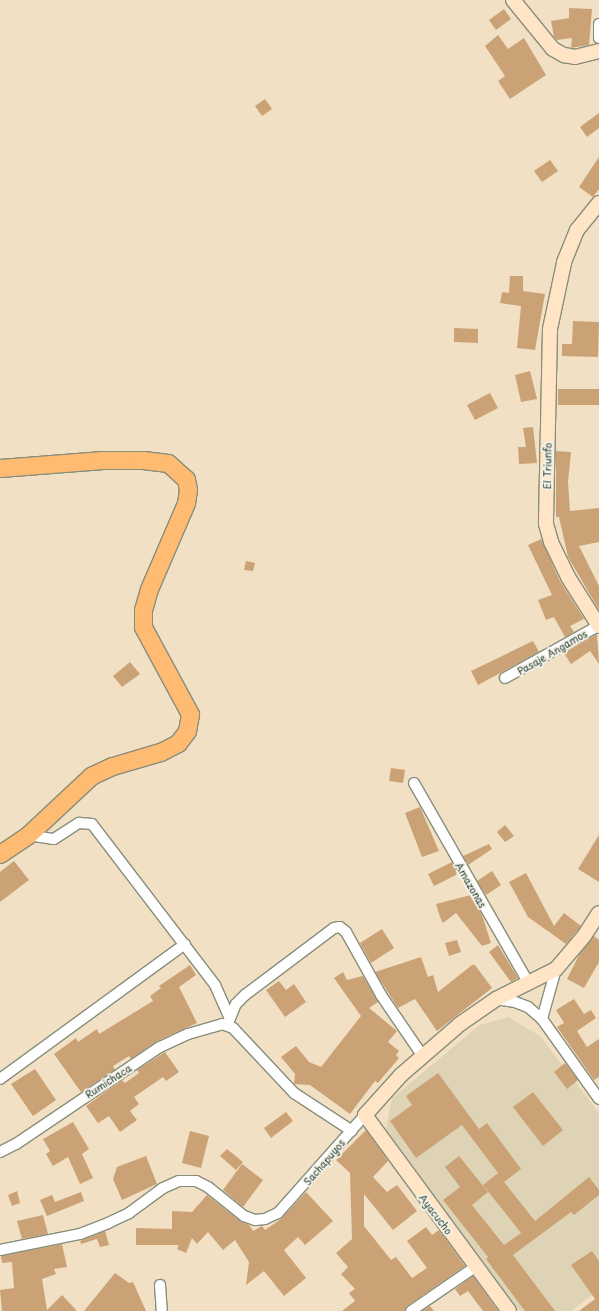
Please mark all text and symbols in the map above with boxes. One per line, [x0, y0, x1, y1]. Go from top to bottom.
street label: El Triunfo [541, 442, 553, 490]
street label: Pasaje Angamos [515, 627, 589, 677]
street label: Amazonas [453, 860, 489, 910]
street label: Rumichaca [83, 1062, 133, 1100]
street label: Sachapuyos [301, 1137, 347, 1187]
street label: Ayacucho [417, 1191, 455, 1237]

